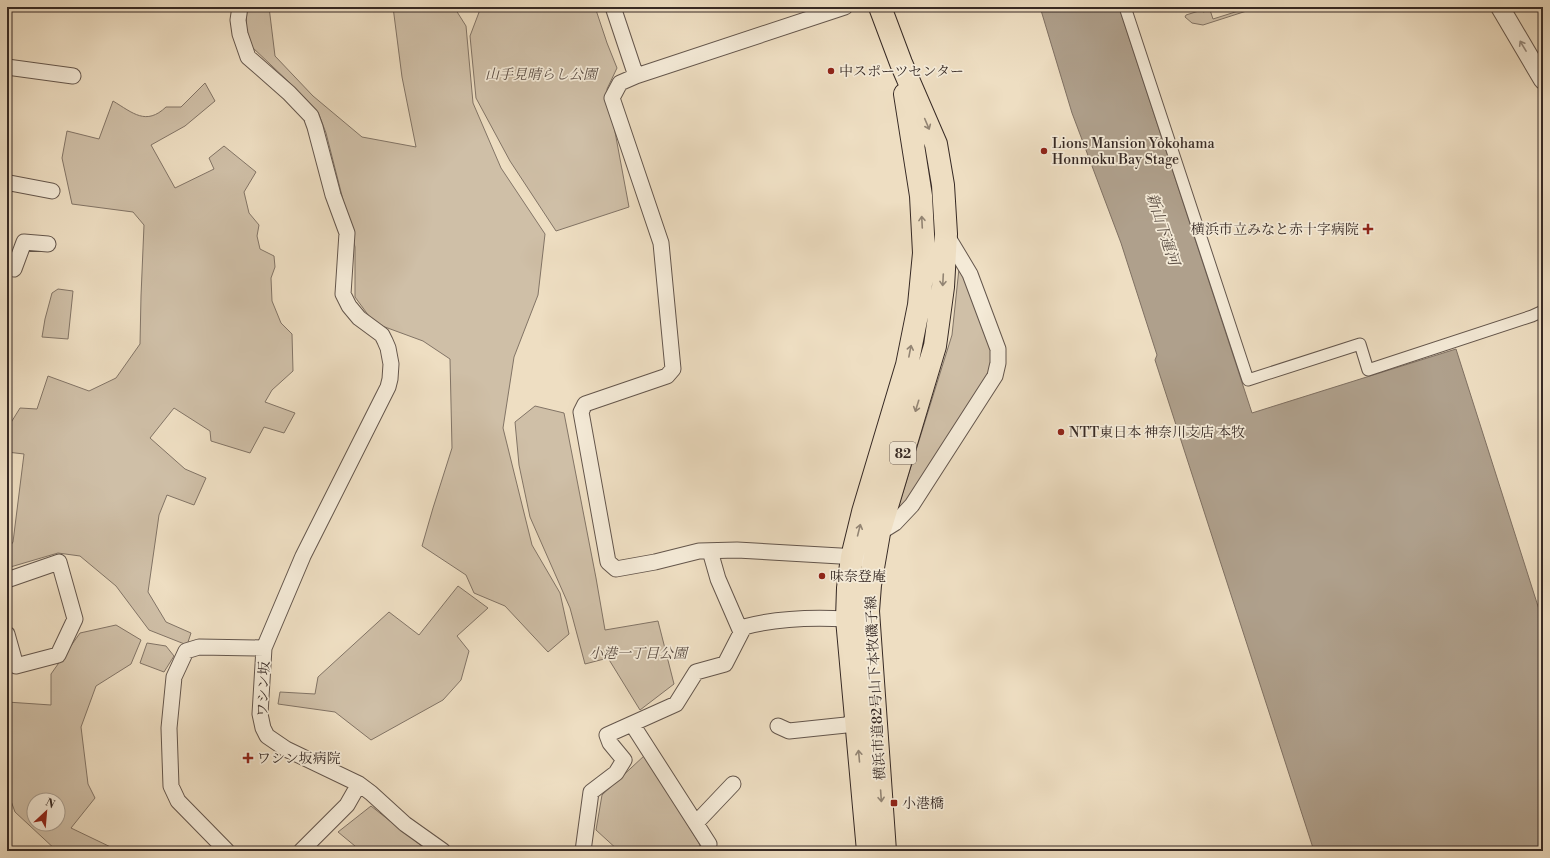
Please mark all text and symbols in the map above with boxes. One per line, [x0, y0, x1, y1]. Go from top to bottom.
one-way arrow [1519, 40, 1527, 52]
place label: 中スポーツセンター [839, 63, 964, 81]
park label: 山手見晴らし公園 [485, 66, 599, 84]
marker: 中スポーツセンター [826, 66, 836, 76]
one-way arrow [924, 118, 931, 130]
place label: Lions Mansion Yokohama Honmoku Bay Stage [1052, 135, 1215, 169]
marker: Lions Mansion Yokohama Honmoku Bay Stage [1039, 146, 1049, 156]
water label: 新山下運河 [1142, 191, 1184, 271]
one-way arrow [919, 216, 926, 229]
place label: 横浜市立みなと赤十字病院 [1191, 221, 1359, 239]
marker: 横浜市立みなと赤十字病院 [1362, 223, 1374, 235]
one-way arrow [940, 273, 947, 286]
one-way arrow [907, 345, 915, 358]
one-way arrow [913, 400, 920, 413]
place label: NTT東日本 神奈川支店 本牧 [1069, 424, 1245, 442]
marker: NTT東日本 神奈川支店 本牧 [1056, 427, 1066, 437]
road number: 82 [890, 442, 916, 464]
one-way arrow [856, 524, 863, 537]
place label: 味奈登庵 [830, 568, 886, 586]
marker: 味奈登庵 [817, 571, 827, 581]
street label: 横浜市道82号山下本牧磯子線 [862, 595, 890, 781]
park label: 小港一丁目公園 [589, 645, 689, 663]
street label: ワシン坂 [254, 661, 274, 717]
place label: ワシン坂病院 [257, 750, 341, 768]
one-way arrow [855, 750, 863, 763]
marker: ワシン坂病院 [242, 752, 254, 764]
one-way arrow [878, 789, 885, 802]
north arrow [26, 792, 66, 832]
place label: 小港橋 [902, 795, 944, 813]
text: N [43, 796, 57, 812]
marker: 小港橋 [889, 798, 899, 808]

